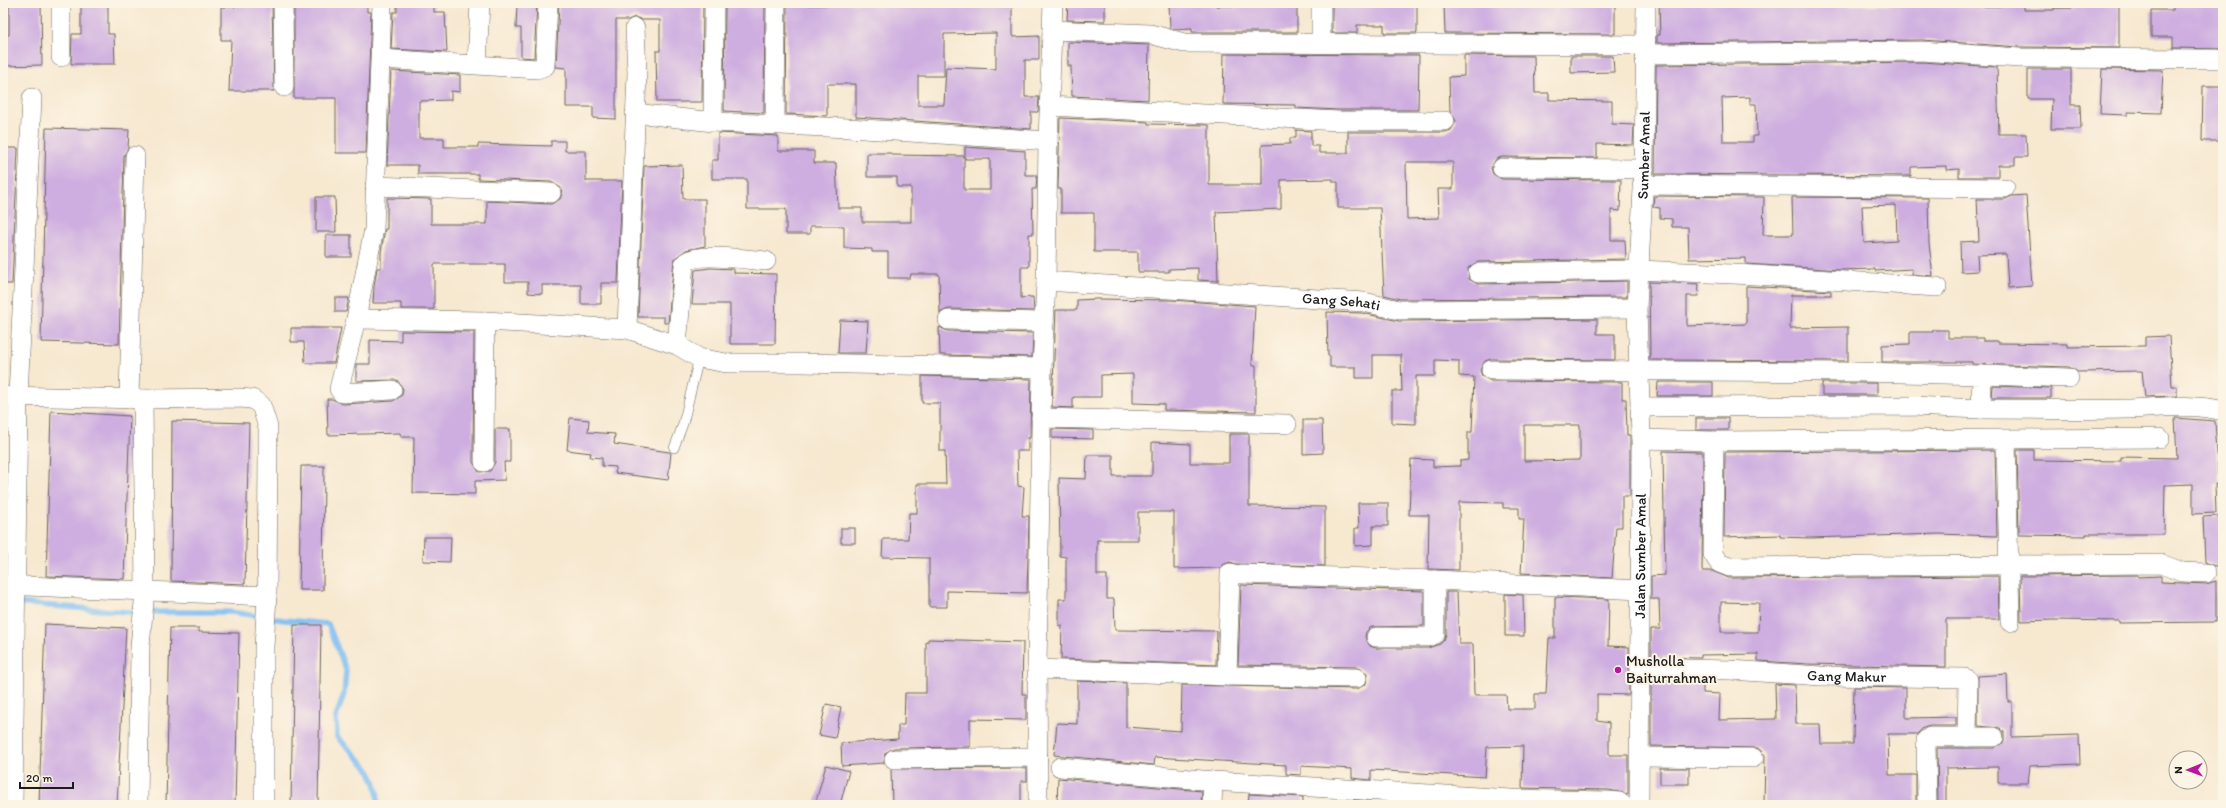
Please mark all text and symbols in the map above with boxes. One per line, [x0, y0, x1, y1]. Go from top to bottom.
street label: Sumber Amal [1633, 110, 1654, 200]
street label: Gang Sehati [1302, 289, 1382, 314]
street label: Jalan Sumber Amal [1631, 493, 1650, 619]
place label: Musholla Baiturrahman [1626, 652, 1717, 687]
marker: Musholla Baiturrahman [1613, 665, 1623, 675]
street label: Gang Makur [1807, 666, 1887, 686]
north arrow [2168, 750, 2208, 790]
scale bar [20, 764, 73, 790]
text: N [2172, 766, 2185, 774]
text: 20 m [26, 771, 53, 785]

